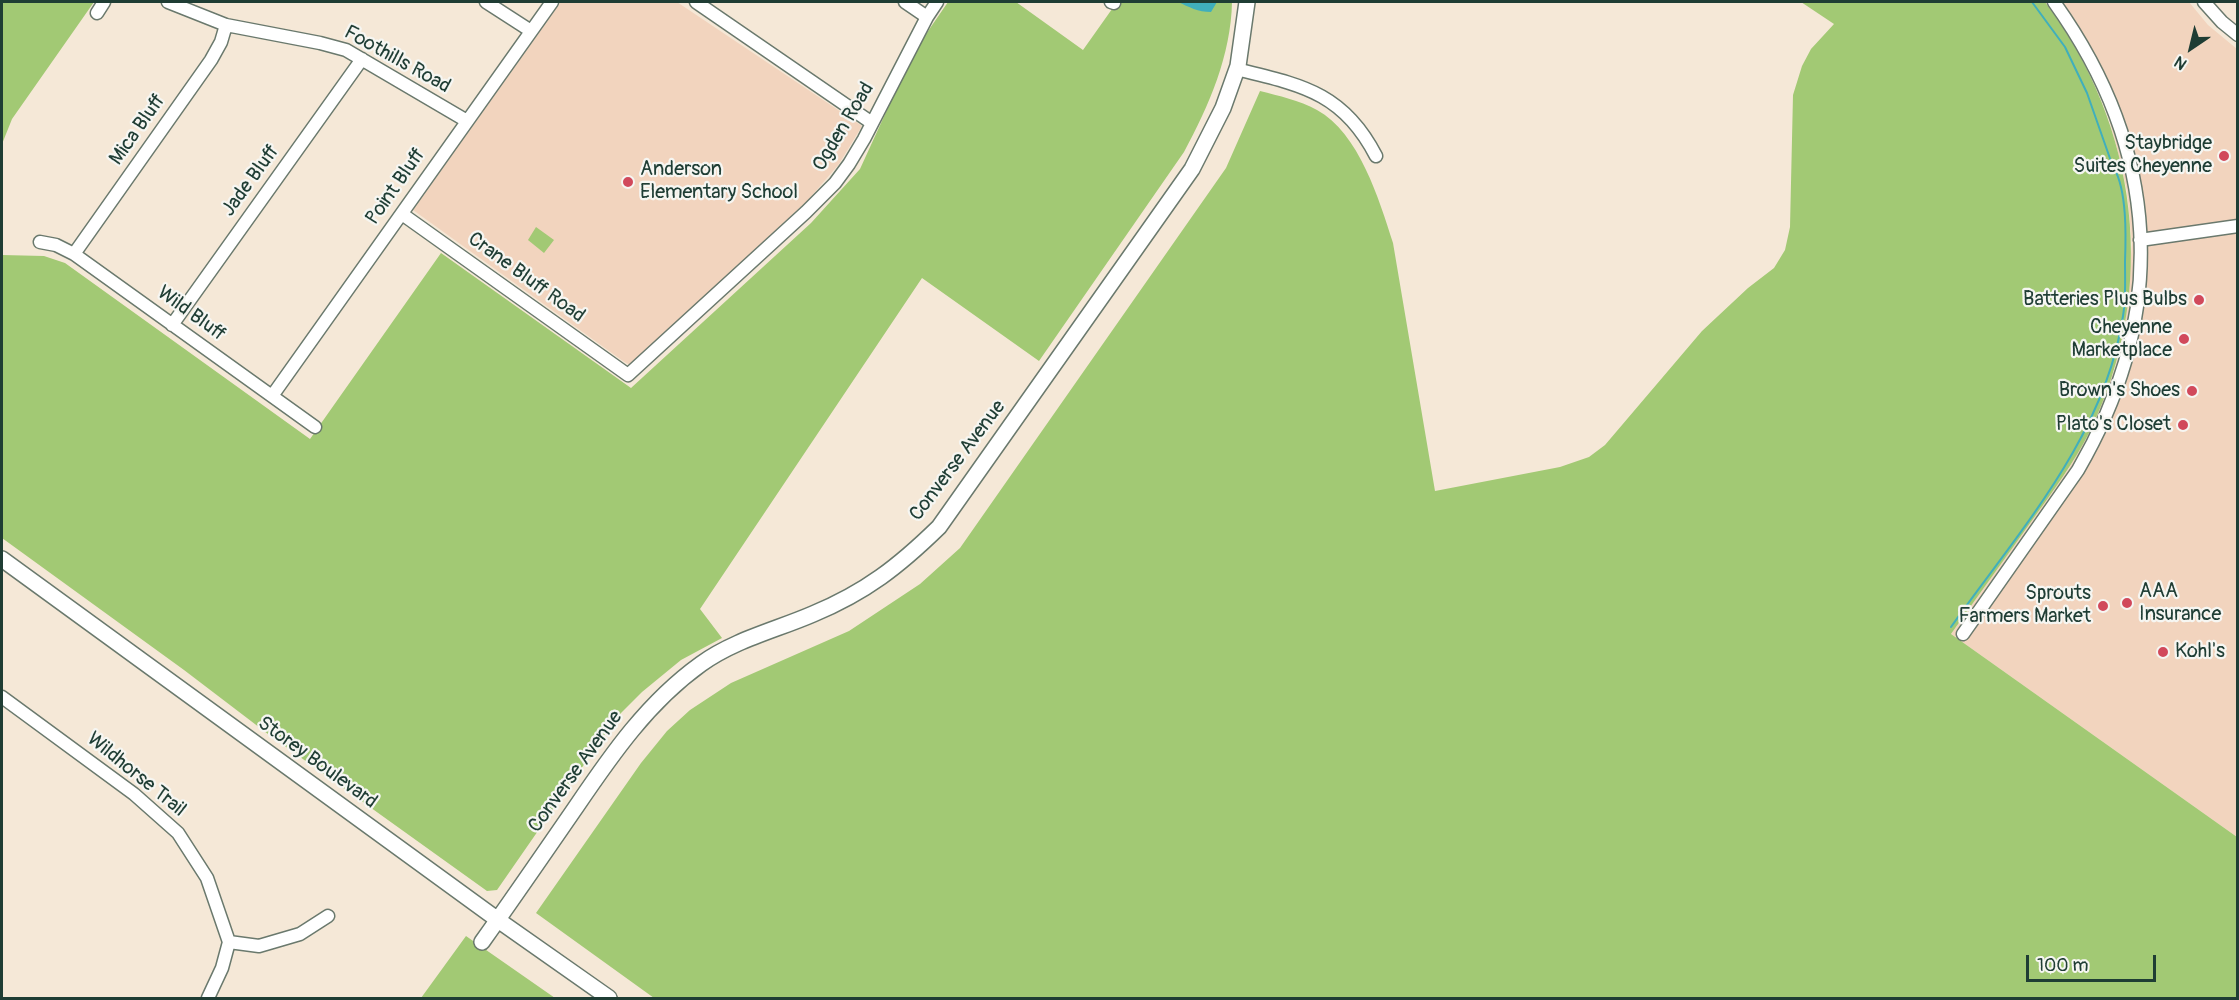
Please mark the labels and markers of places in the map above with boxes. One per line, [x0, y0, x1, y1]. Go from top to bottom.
place label: Staybridge Suites Cheyenne [2074, 132, 2212, 179]
marker: Staybridge Suites Cheyenne [2217, 149, 2231, 163]
place label: Anderson Elementary School [640, 158, 798, 205]
marker: Anderson Elementary School [621, 175, 635, 189]
place label: Batteries Plus Bulbs [2023, 288, 2187, 312]
marker: Batteries Plus Bulbs [2192, 293, 2206, 307]
place label: Cheyenne Marketplace [2071, 316, 2172, 363]
marker: Cheyenne Marketplace [2177, 332, 2191, 346]
place label: Brown's Shoes [2059, 379, 2180, 403]
marker: Brown's Shoes [2185, 384, 2199, 398]
place label: Plato's Closet [2056, 413, 2171, 437]
marker: Plato's Closet [2176, 418, 2190, 432]
place label: AAA Insurance [2139, 580, 2221, 627]
place label: Sprouts Farmers Market [1959, 582, 2091, 629]
marker: AAA Insurance [2120, 596, 2134, 610]
marker: Sprouts Farmers Market [2096, 599, 2110, 613]
place label: Kohl's [2175, 640, 2225, 664]
marker: Kohl's [2156, 645, 2170, 659]

